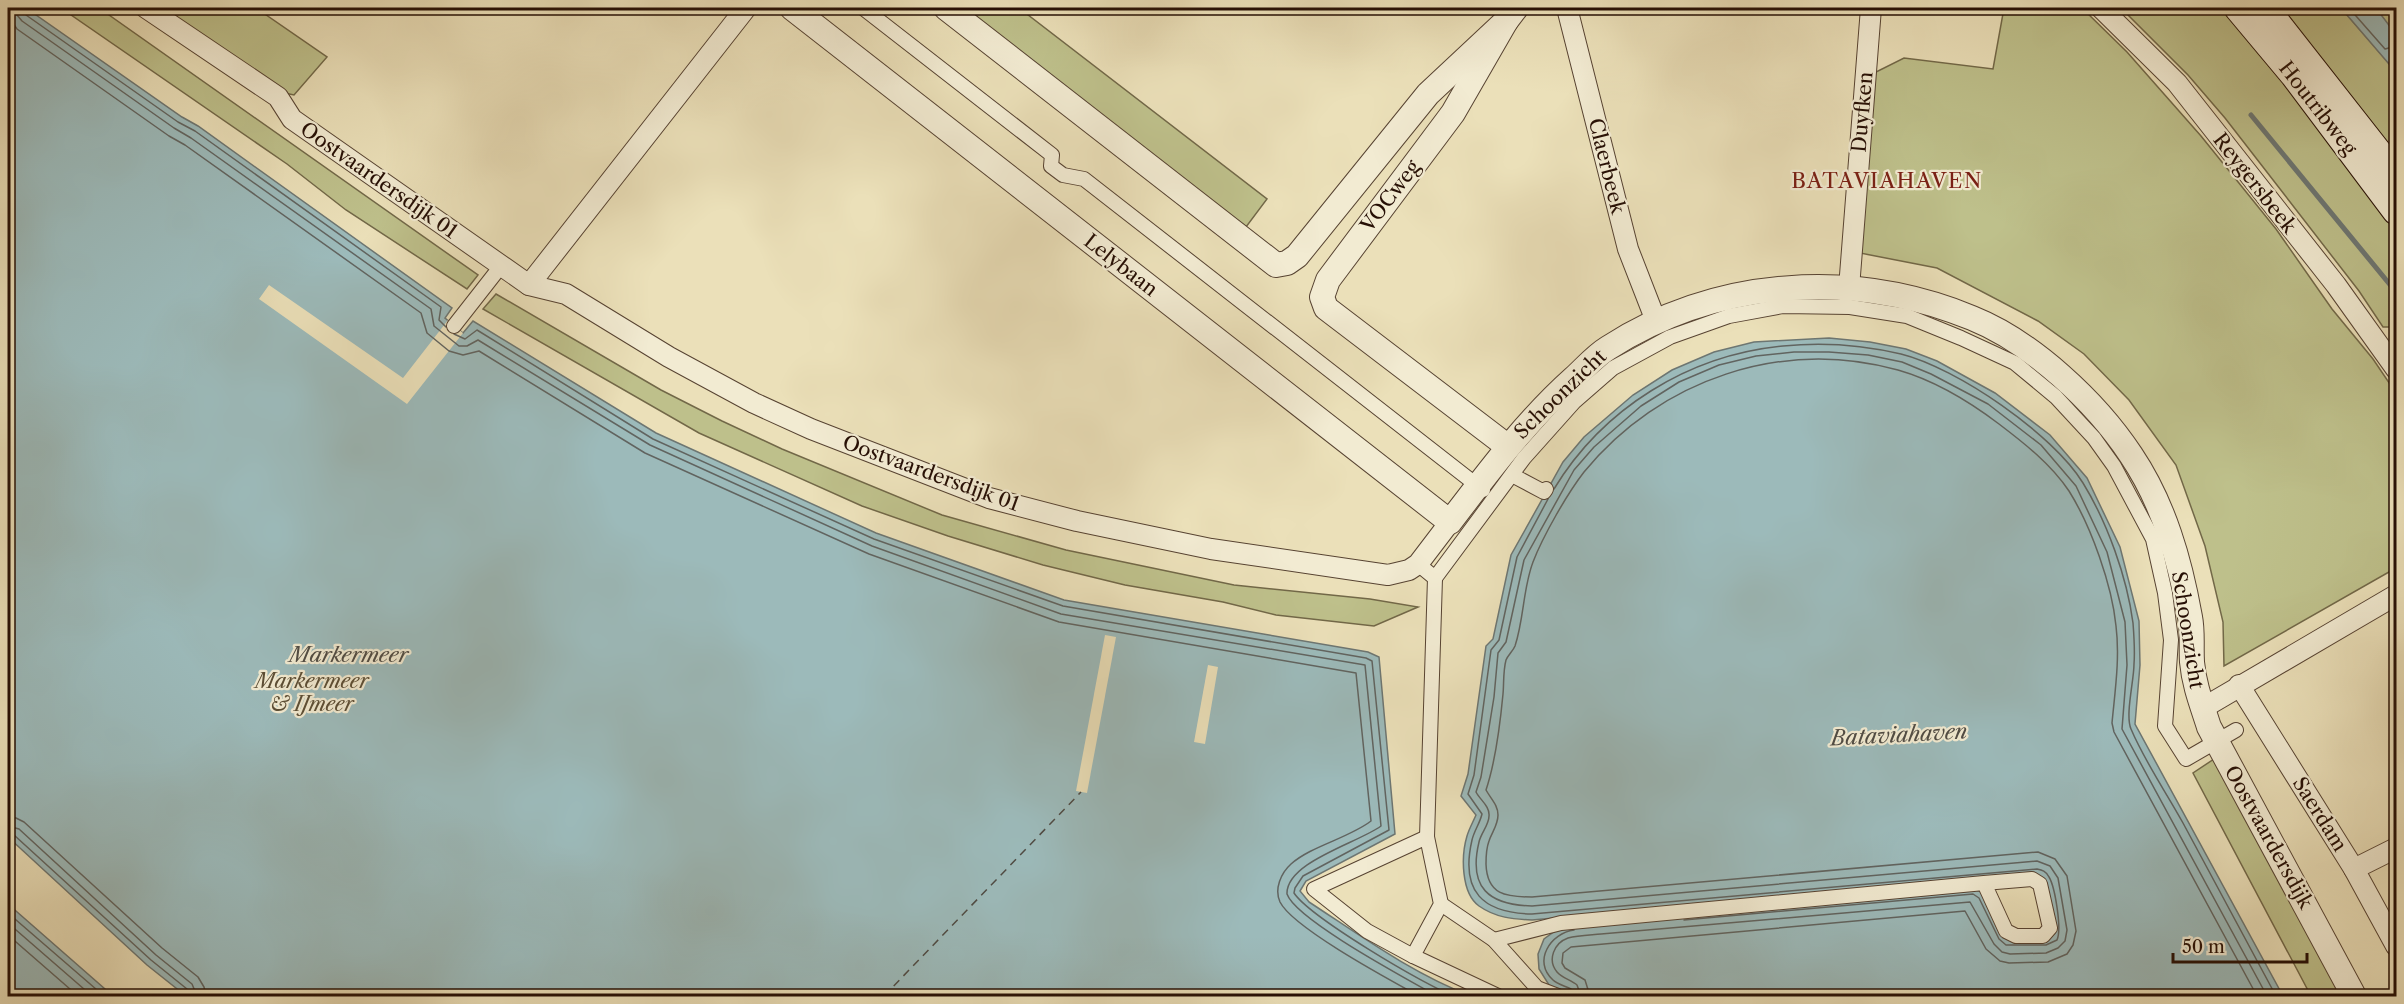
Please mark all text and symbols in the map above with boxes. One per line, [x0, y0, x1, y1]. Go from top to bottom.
street label: Houtribweg [2274, 56, 2362, 160]
street label: Duyfken [1847, 70, 1878, 153]
street label: Claerbeek [1584, 116, 1631, 218]
street label: Oostvaardersdijk 01 [296, 117, 463, 244]
street label: Reygersbeek [2208, 128, 2303, 239]
street label: VOCweg [1355, 155, 1425, 237]
district label: BATAVIAHAVEN [1791, 168, 1983, 193]
street label: Lelybaan [1079, 229, 1163, 302]
street label: Schoonzicht [1509, 344, 1611, 444]
street label: Oostvaardersdijk 01 [839, 430, 1023, 516]
street label: Schoonzicht [2167, 570, 2209, 690]
water label: Markermeer [286, 642, 410, 667]
park label: Markermeer & IJmeer [253, 669, 370, 716]
water label: Bataviahaven [1828, 718, 1968, 751]
street label: Oostvaardersdijk [2220, 761, 2319, 914]
street label: Saerdam [2288, 772, 2352, 856]
scale bar [2173, 926, 2306, 964]
text: 50 m [2182, 936, 2225, 958]

